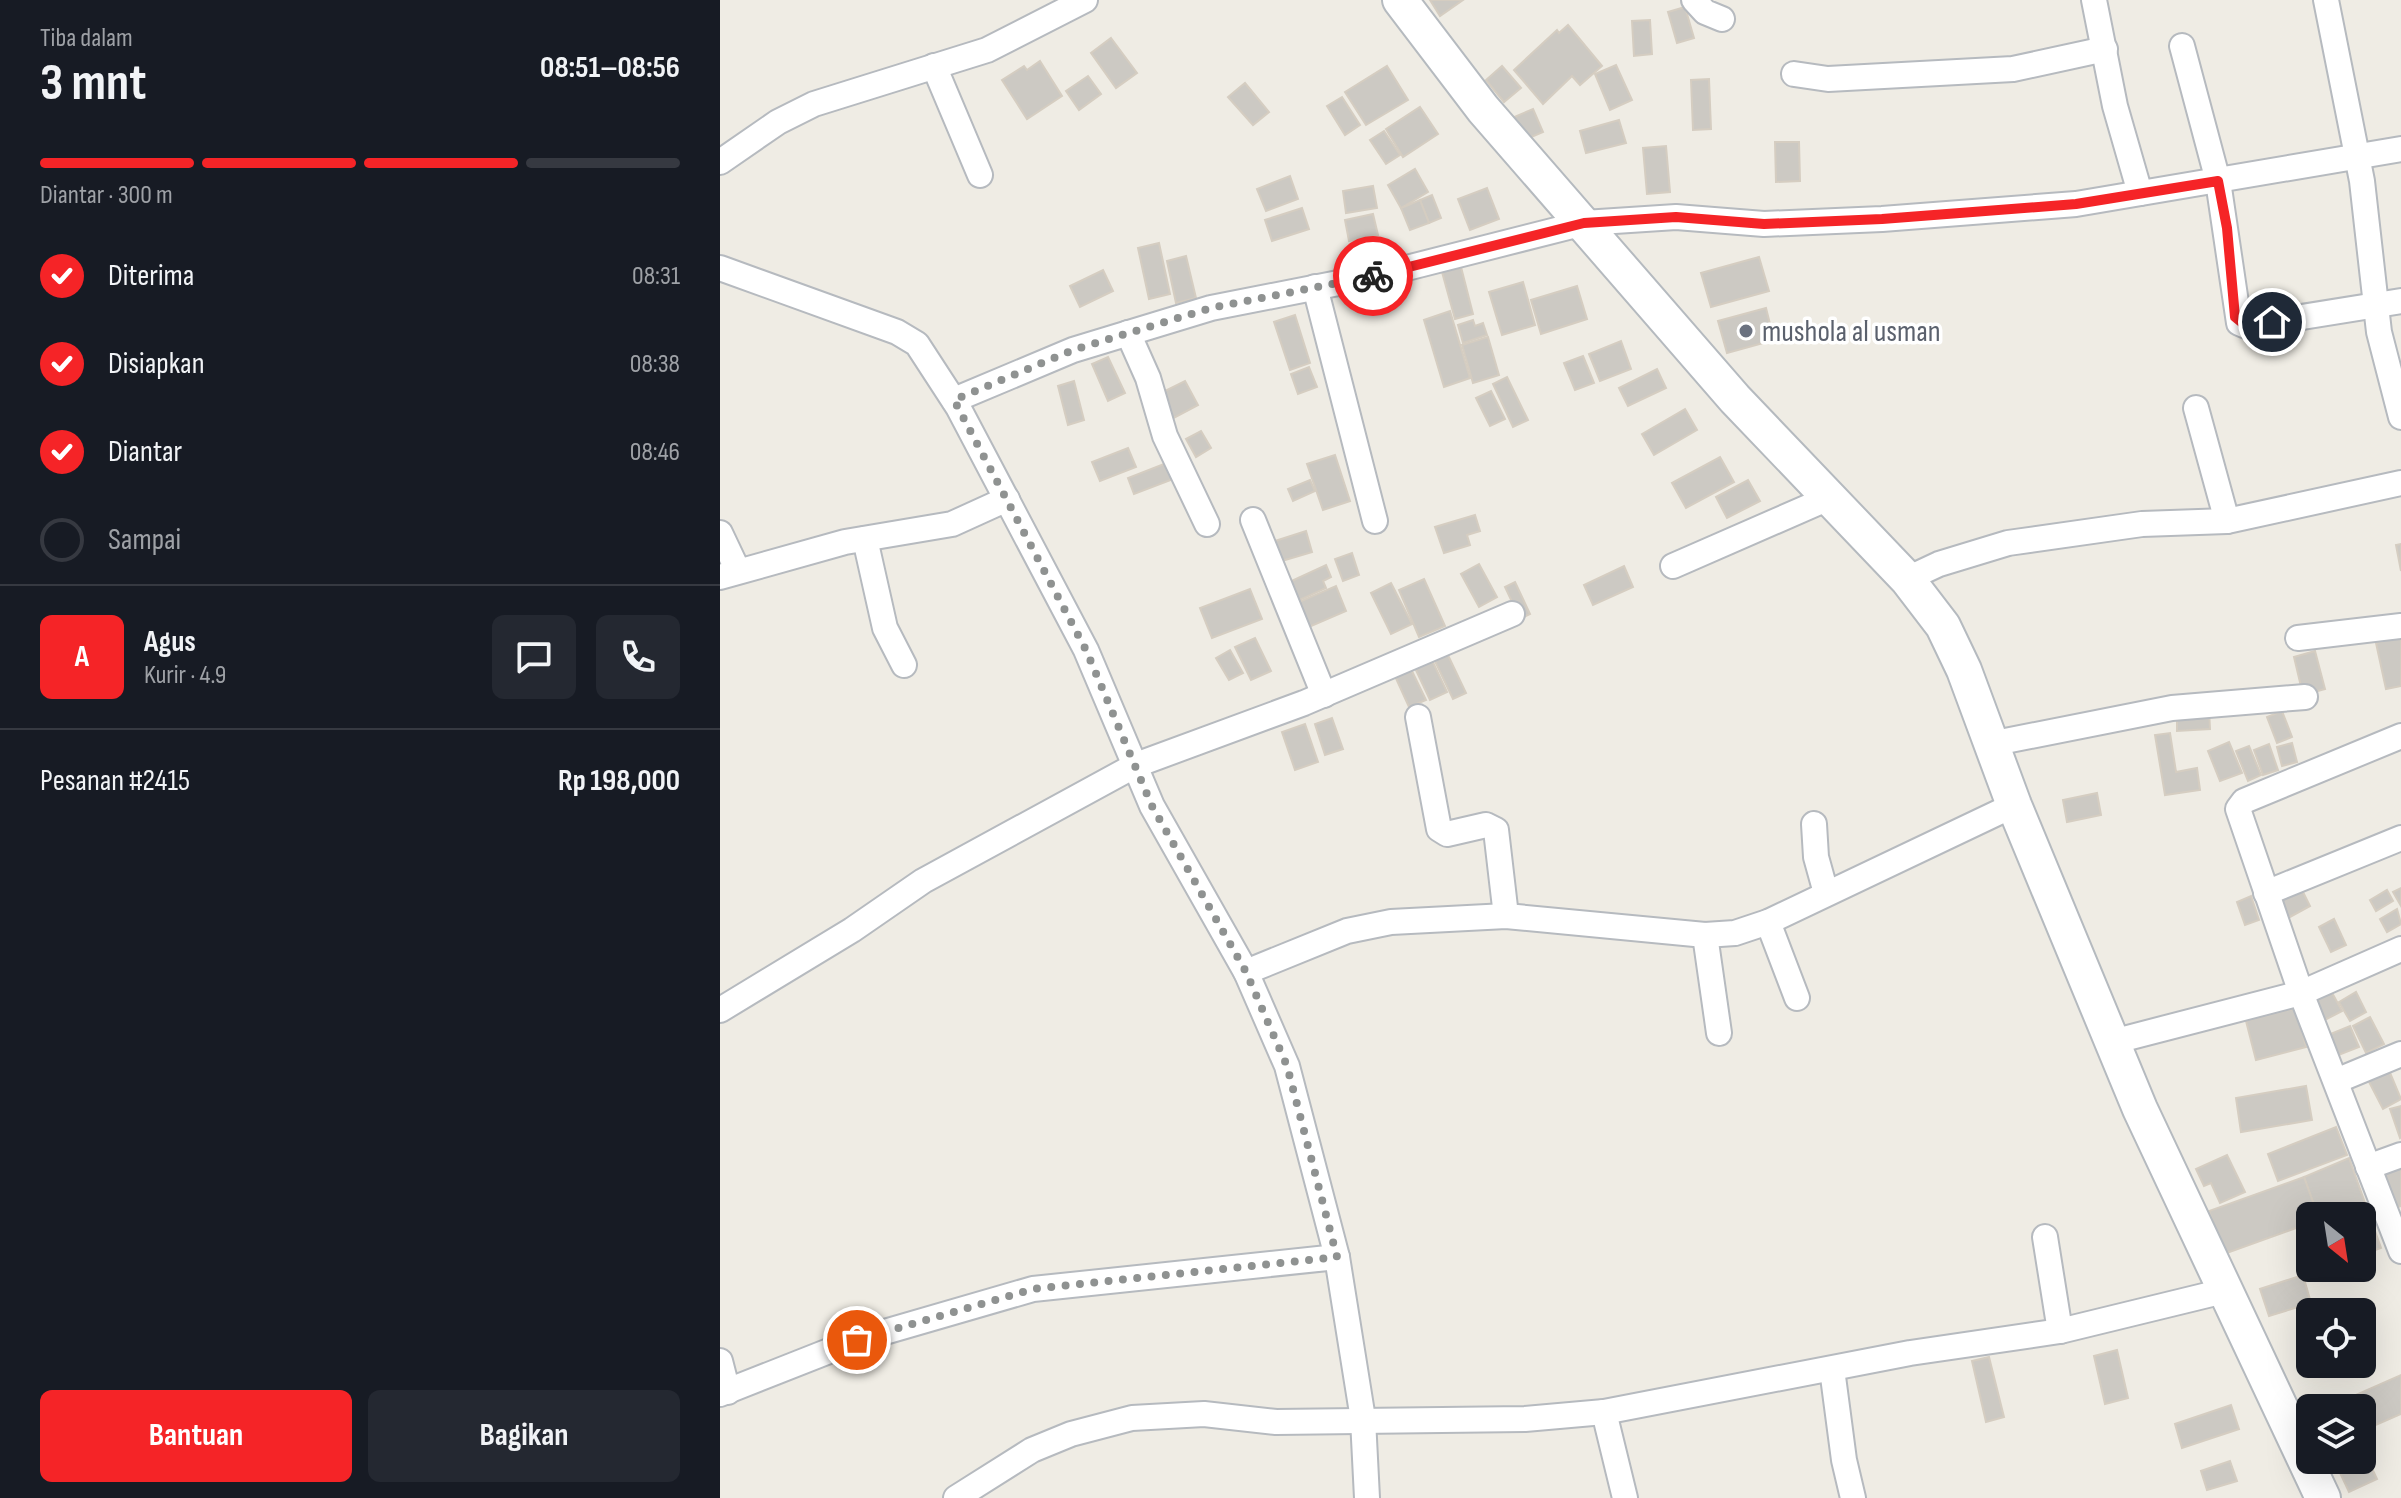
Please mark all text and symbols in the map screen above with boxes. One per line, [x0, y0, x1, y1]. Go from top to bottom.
text: Tiba dalam [40, 23, 133, 54]
text: 08:51–08:56 [540, 50, 680, 86]
text: 3 mnt [40, 52, 146, 115]
text: Diantar · 300 m [40, 180, 173, 211]
courier [1333, 236, 1413, 316]
icon: check [40, 254, 84, 298]
icon: bike [1351, 254, 1395, 298]
text: Diterima [108, 258, 194, 294]
text: 08:31 [632, 261, 680, 292]
pin [2238, 288, 2306, 356]
icon: home [2250, 300, 2294, 344]
place label: mushola al usman [1762, 314, 1941, 350]
marker: mushola al usman [1737, 322, 1755, 340]
icon: check [40, 342, 84, 386]
text: Disiapkan [108, 346, 205, 382]
text: 08:38 [630, 349, 680, 380]
icon: check [40, 430, 84, 474]
text: Diantar [108, 434, 182, 470]
text: 08:46 [630, 437, 680, 468]
text: Sampai [108, 522, 181, 558]
button: chat [492, 615, 576, 699]
button: phone [596, 615, 680, 699]
text: Agus [144, 624, 196, 660]
text: A [75, 639, 89, 675]
text: Kurir · 4.9 [144, 660, 226, 691]
text: Pesanan #2415 [40, 763, 190, 799]
text: Rp 198,000 [558, 763, 680, 799]
north arrow [2296, 1202, 2376, 1282]
map controls [2296, 1202, 2376, 1474]
button: locate [2296, 1298, 2376, 1378]
pin [823, 1306, 891, 1374]
icon: bag [835, 1318, 879, 1362]
button: Bantuan [40, 1390, 352, 1482]
button: Bagikan [368, 1390, 680, 1482]
button: layers [2296, 1394, 2376, 1474]

